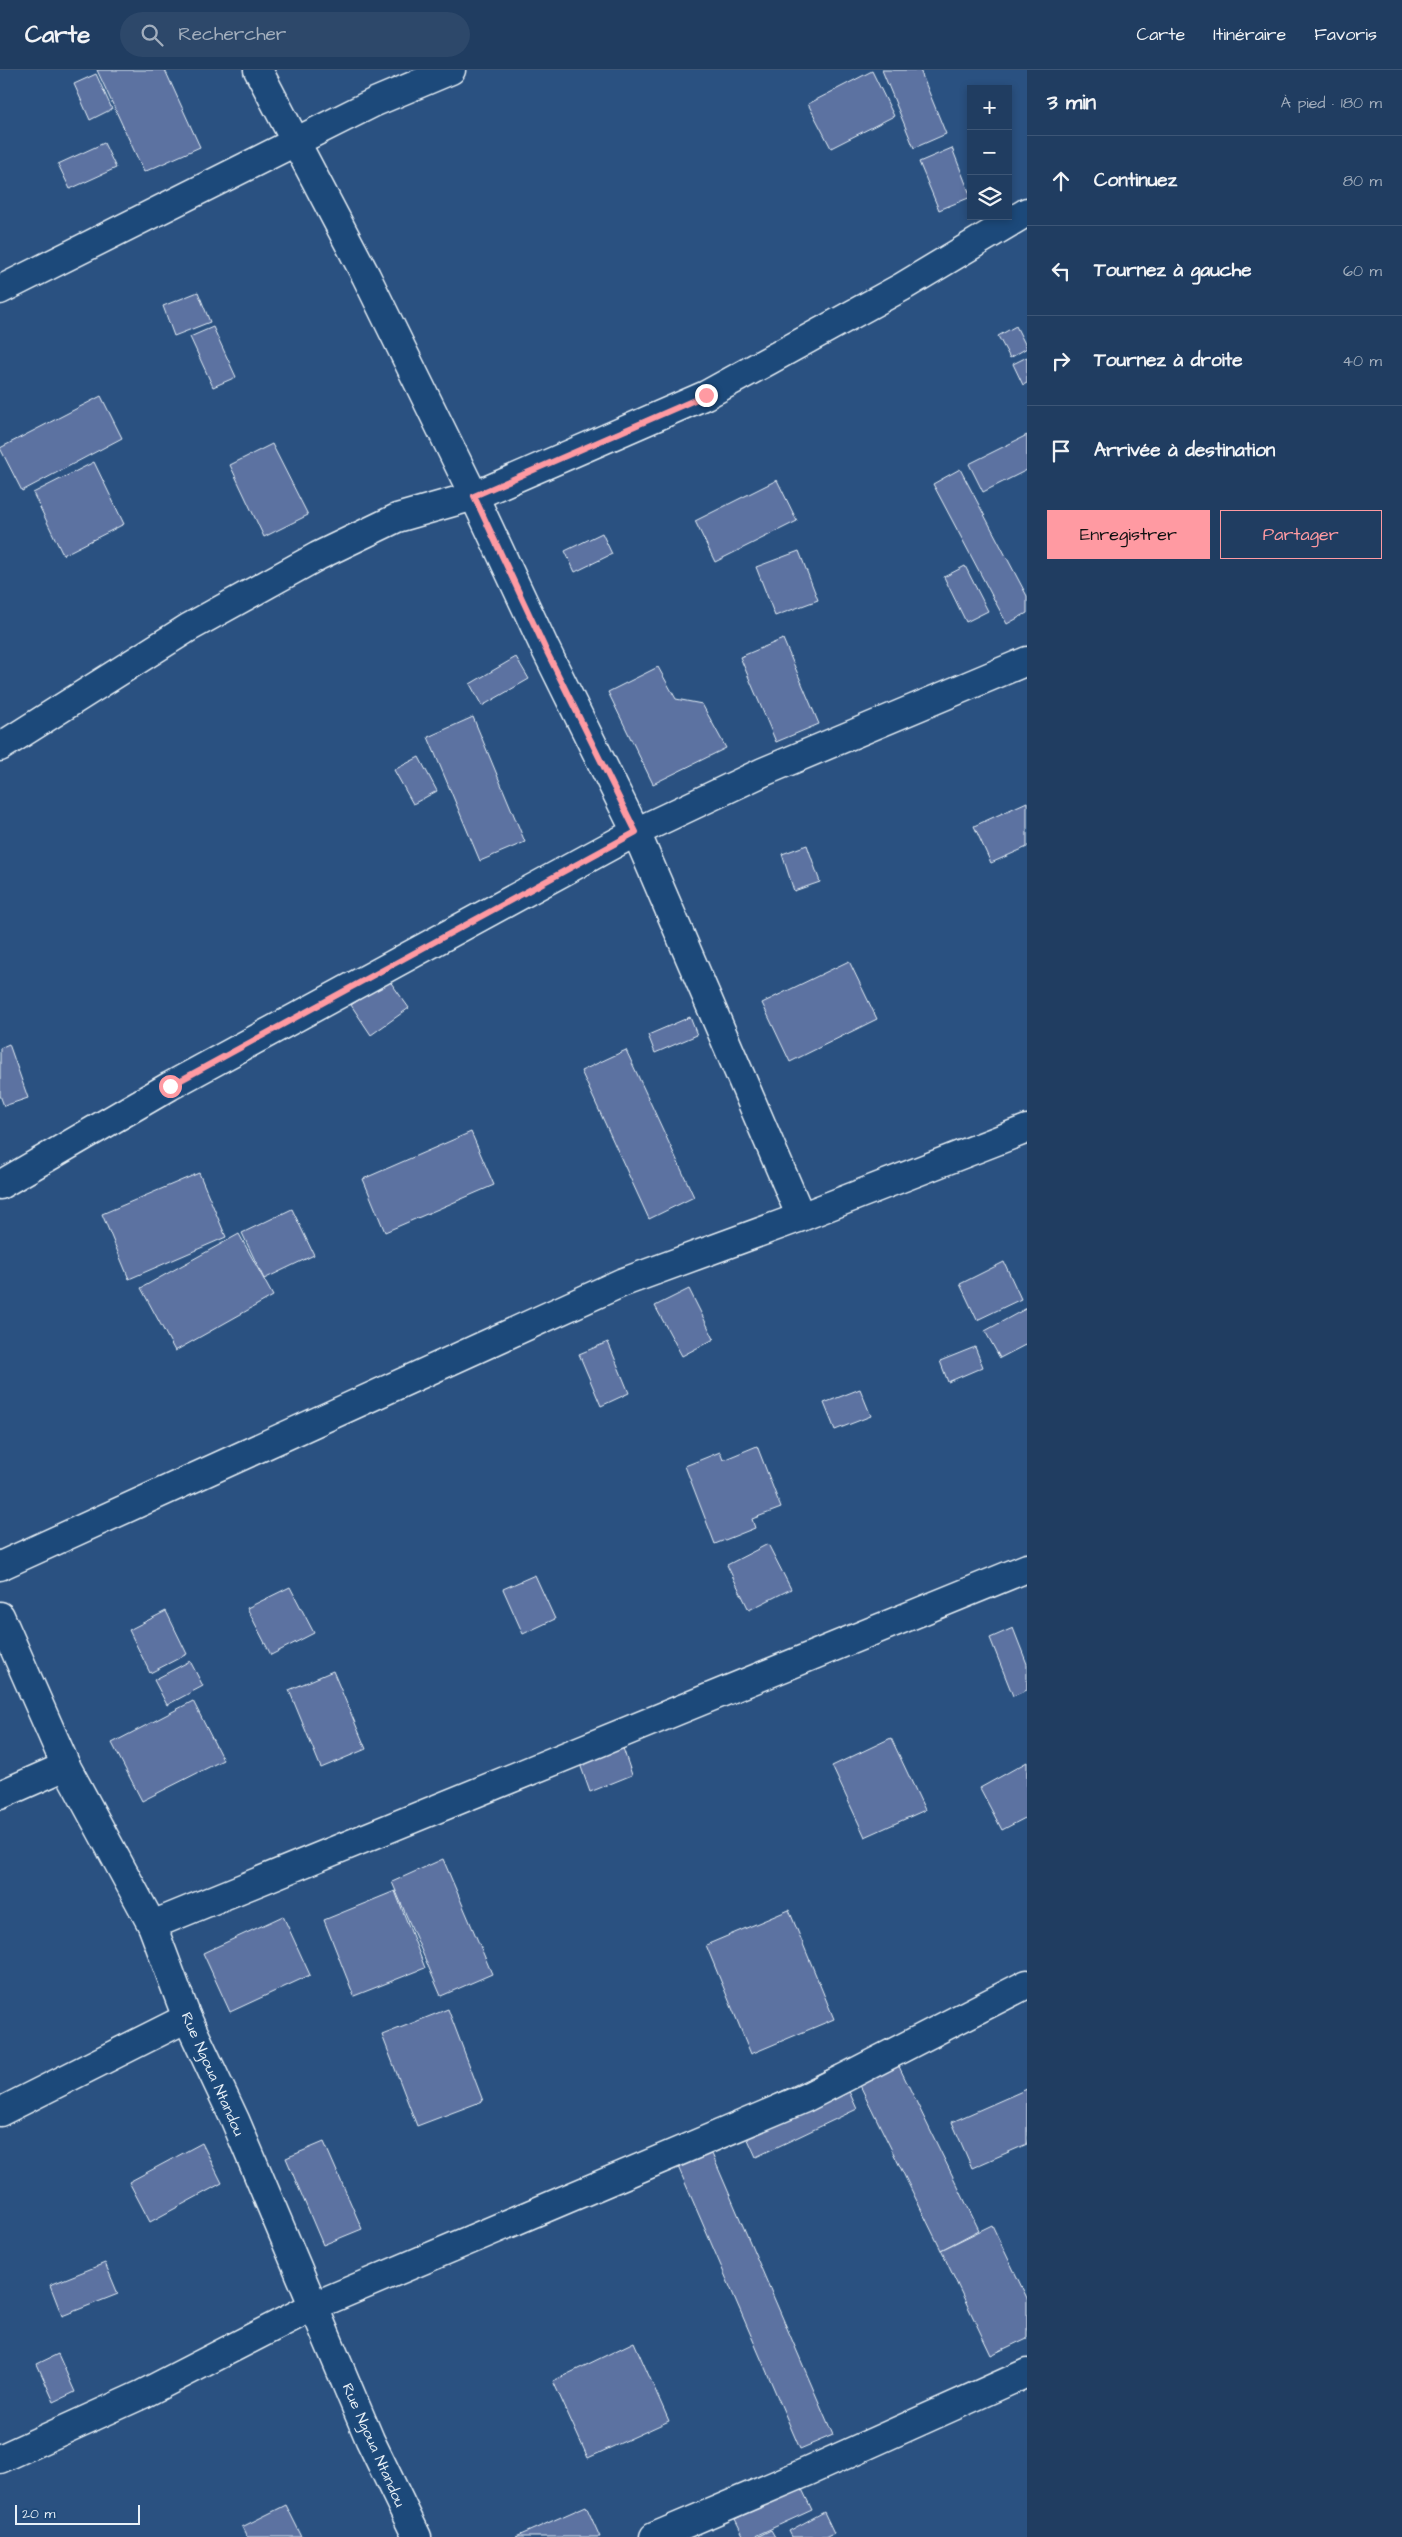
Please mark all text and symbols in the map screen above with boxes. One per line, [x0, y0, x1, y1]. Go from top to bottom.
search box [120, 12, 470, 57]
text: Carte [25, 18, 90, 52]
icon: search [138, 21, 166, 49]
text: Rechercher [178, 21, 286, 48]
text: Carte [1136, 22, 1185, 47]
text: Itinéraire [1213, 22, 1286, 47]
text: Favoris [1314, 22, 1377, 47]
map controls [967, 85, 1012, 220]
button: + [967, 85, 1012, 130]
text: 3 min [1047, 88, 1096, 117]
text: À pied · 180 m [1281, 92, 1382, 114]
button: − [967, 130, 1012, 175]
icon: ahead [1047, 167, 1075, 195]
text: Continuez [1094, 167, 1177, 194]
text: 80 m [1343, 170, 1382, 192]
button: layers [967, 175, 1012, 220]
icon: left [1047, 257, 1075, 285]
text: Tournez à gauche [1094, 257, 1252, 284]
text: 60 m [1343, 260, 1382, 282]
icon: right [1047, 347, 1075, 375]
text: Tournez à droite [1094, 347, 1242, 374]
text: 40 m [1342, 350, 1382, 372]
route end [695, 384, 718, 407]
icon: arrive [1047, 437, 1075, 465]
text: Arrivée à destination [1094, 437, 1275, 464]
button: Enregistrer [1047, 510, 1210, 559]
button: Partager [1220, 510, 1382, 559]
route start [159, 1075, 182, 1098]
street label: Rue Ngoua Ntandou [175, 2009, 249, 2140]
street label: Rue Ngoua Ntandou [336, 2380, 410, 2511]
scale bar [15, 2502, 140, 2525]
text: 20 m [22, 2504, 55, 2524]

